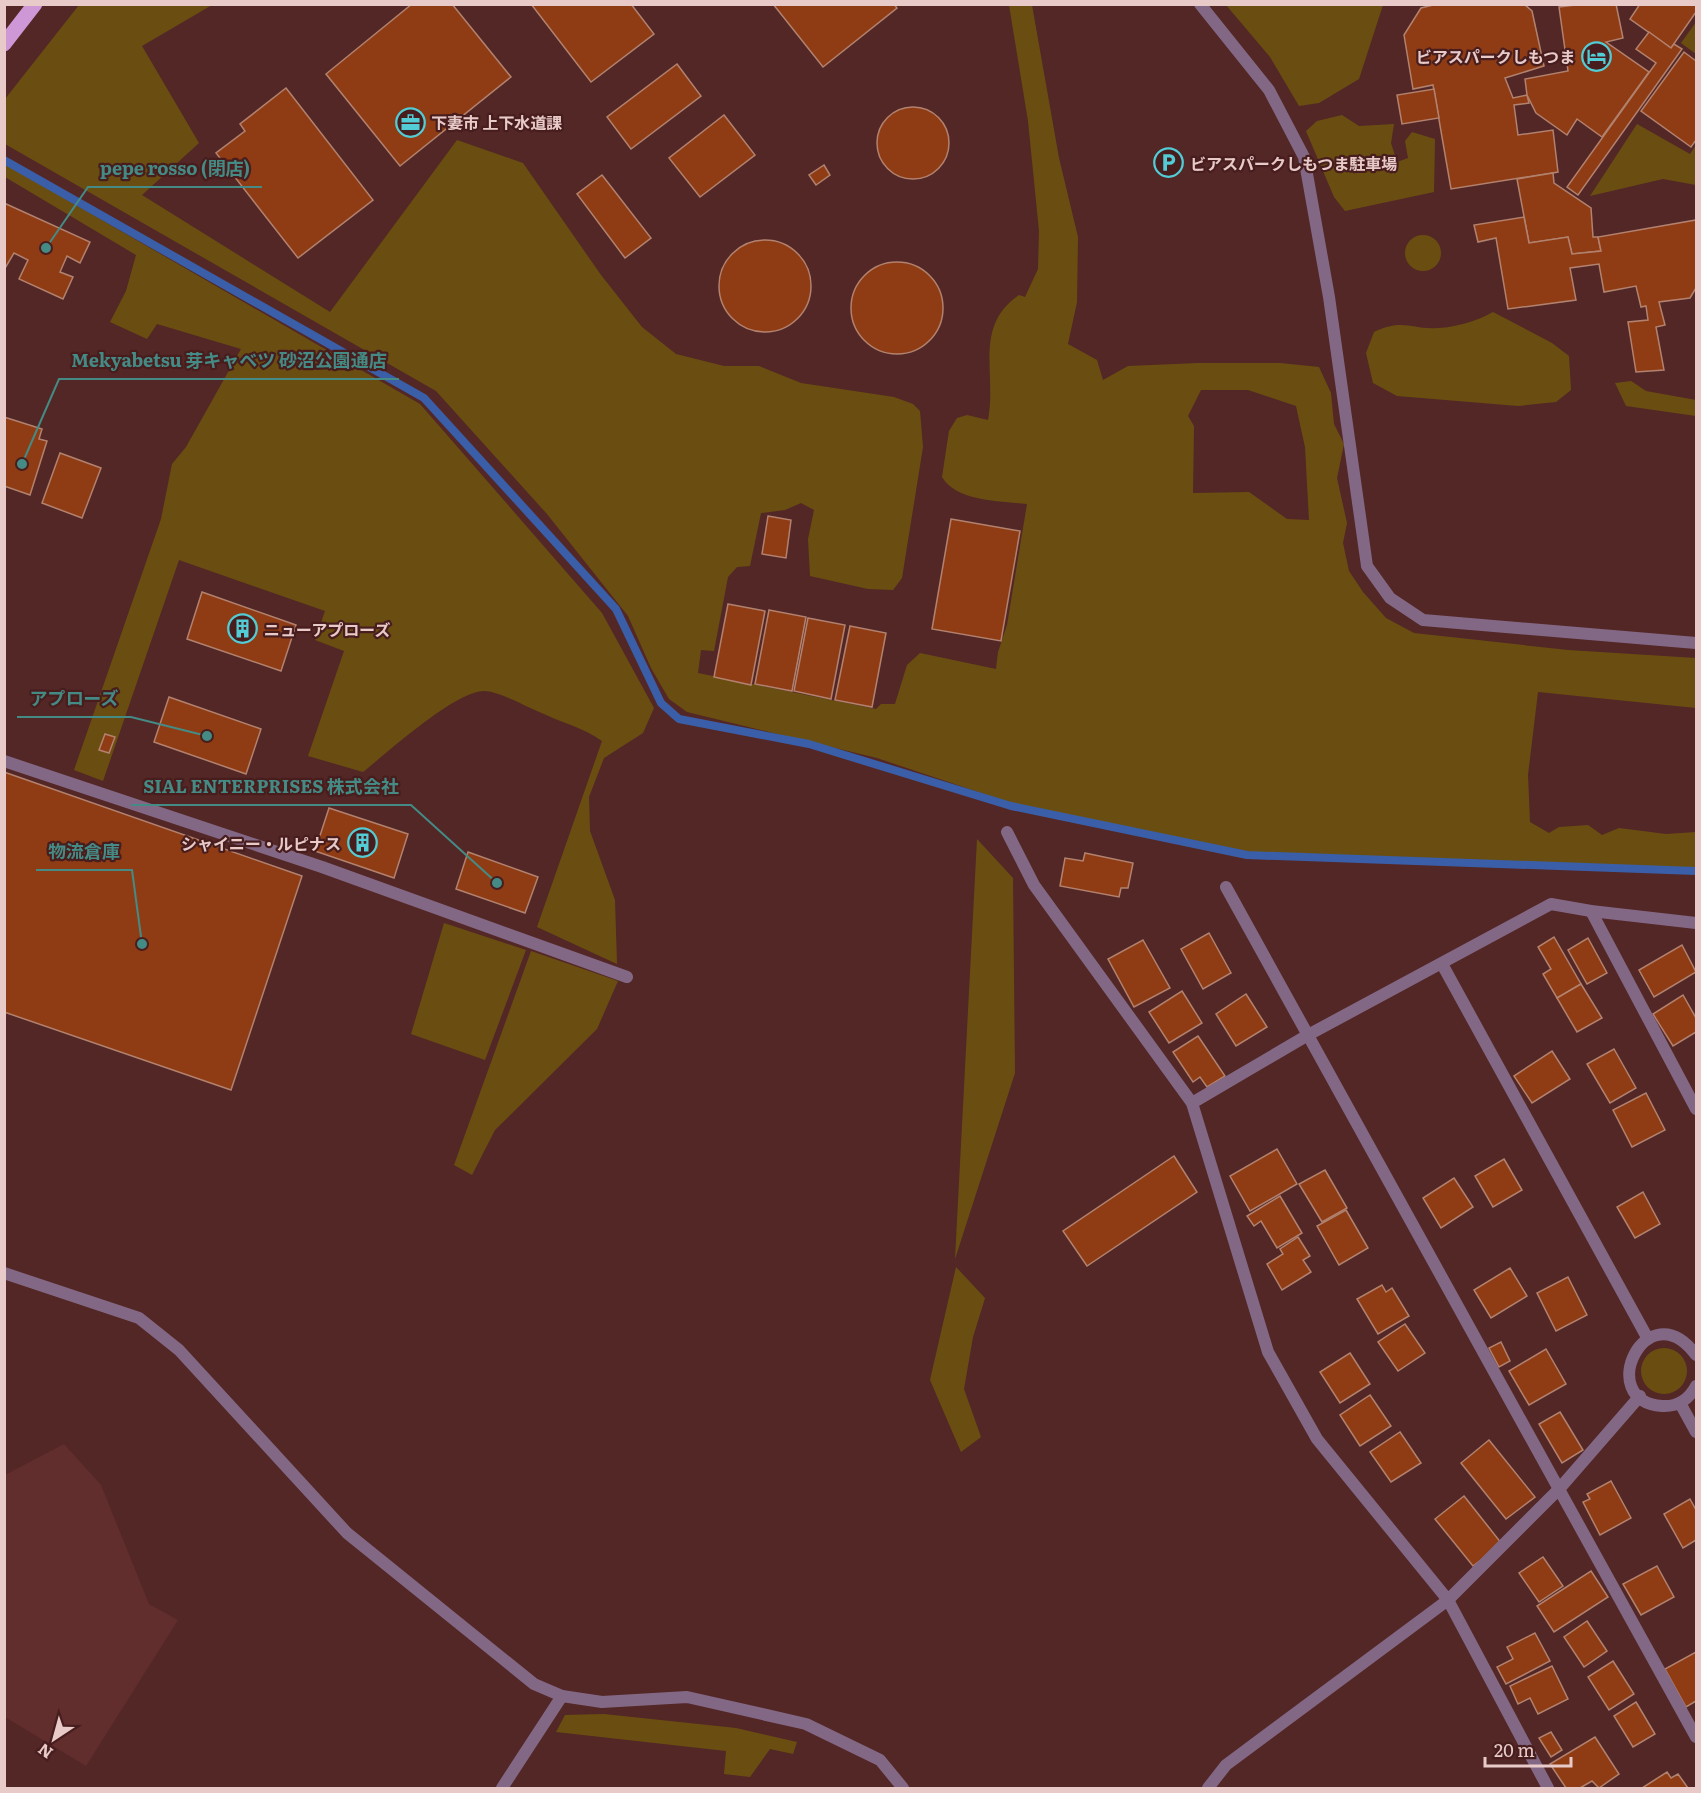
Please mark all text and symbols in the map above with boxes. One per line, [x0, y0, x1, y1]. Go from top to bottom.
hotel icon: ビアスパークしもつま [1580, 40, 1612, 72]
place label: ビアスパークしもつま [1416, 44, 1575, 68]
office icon: 下妻市 上下水道課 [394, 106, 426, 138]
place label: 下妻市 上下水道課 [431, 110, 562, 134]
parking icon: ビアスパークしもつま駐車場 [1153, 147, 1185, 179]
callout: pepe rosso (閉店) [88, 151, 262, 187]
place label: ビアスパークしもつま駐車場 [1190, 151, 1397, 175]
text: pepe rosso (閉店) [100, 154, 250, 181]
callout: Mekyabetsu 芽キャベツ 砂沼公園通店 [59, 343, 399, 379]
text: Mekyabetsu 芽キャベツ 砂沼公園通店 [71, 346, 387, 373]
building icon: ニューアプローズ [227, 613, 259, 645]
place label: ニューアプローズ [264, 617, 391, 641]
callout: アプローズ [17, 681, 131, 717]
text: アプローズ [29, 684, 119, 711]
callout: SIAL ENTERPRISES 株式会社 [131, 769, 411, 805]
text: SIAL ENTERPRISES 株式会社 [143, 772, 399, 799]
building icon: シャイニー・ルピナス [346, 827, 378, 859]
place label: シャイニー・ルピナス [181, 831, 341, 855]
callout: 物流倉庫 [36, 834, 132, 870]
text: 物流倉庫 [48, 837, 120, 864]
north arrow [24, 1709, 84, 1769]
scale bar [1485, 1730, 1570, 1768]
text: 20 m [1494, 1736, 1535, 1763]
text: N [32, 1738, 57, 1766]

